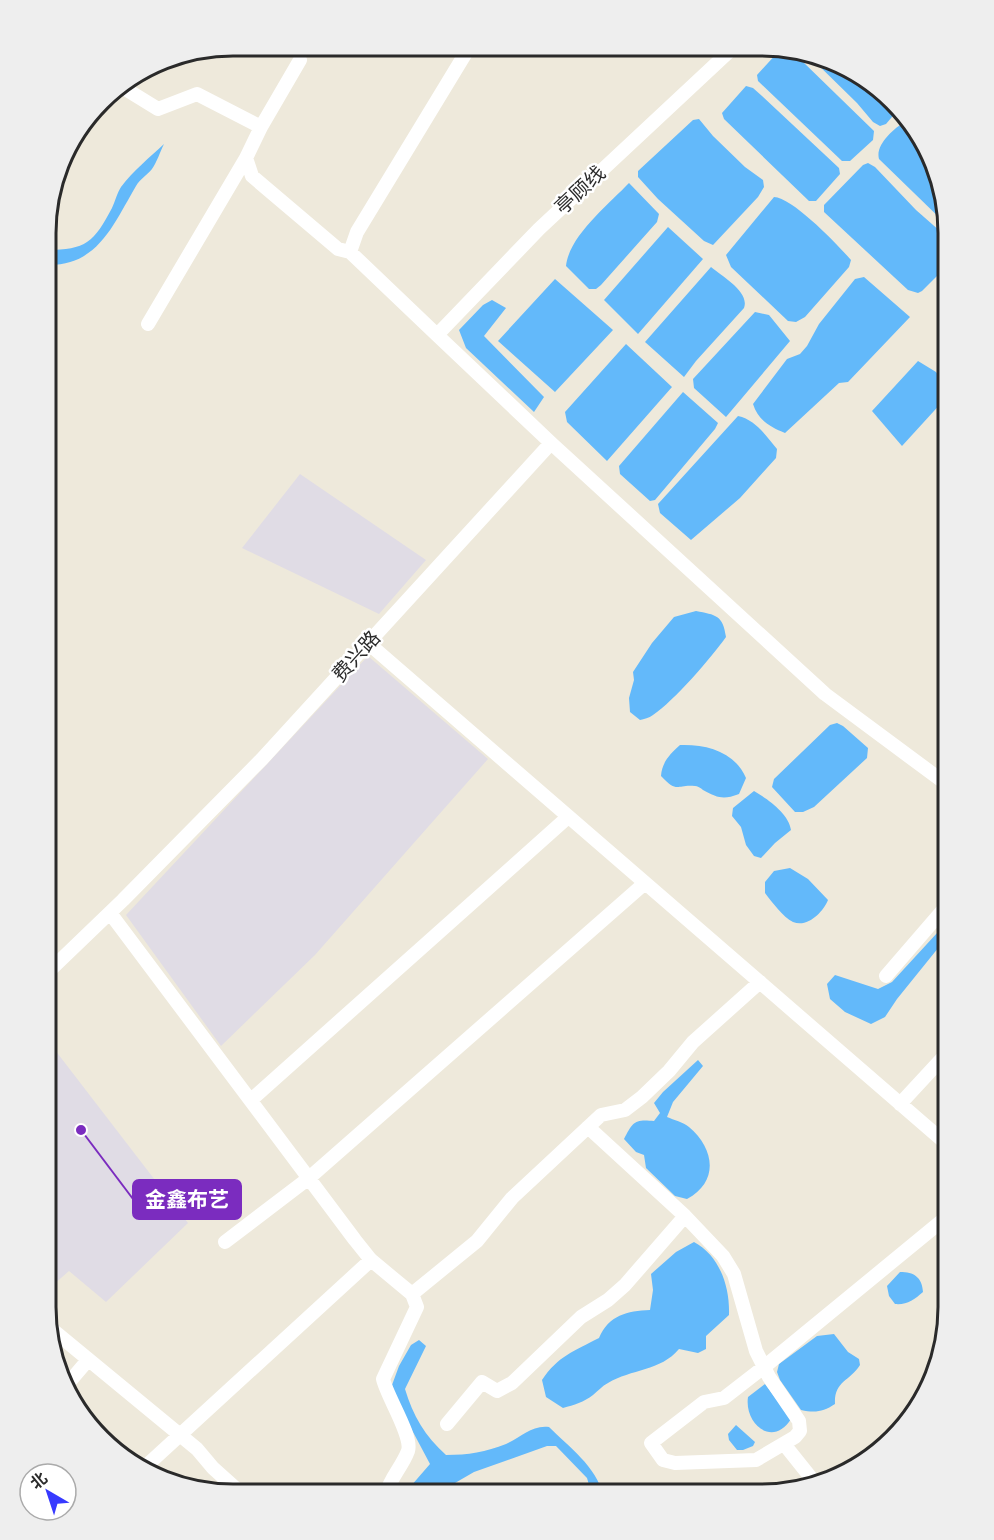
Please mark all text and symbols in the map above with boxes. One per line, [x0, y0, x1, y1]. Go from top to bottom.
street label: 亭顾线 [550, 161, 610, 219]
street label: 费兴路 [327, 626, 385, 686]
callout: 金鑫布艺 [133, 1180, 241, 1219]
text: 金鑫布艺 [145, 1187, 229, 1212]
north arrow [18, 1462, 78, 1522]
text: 北 [27, 1468, 51, 1493]

